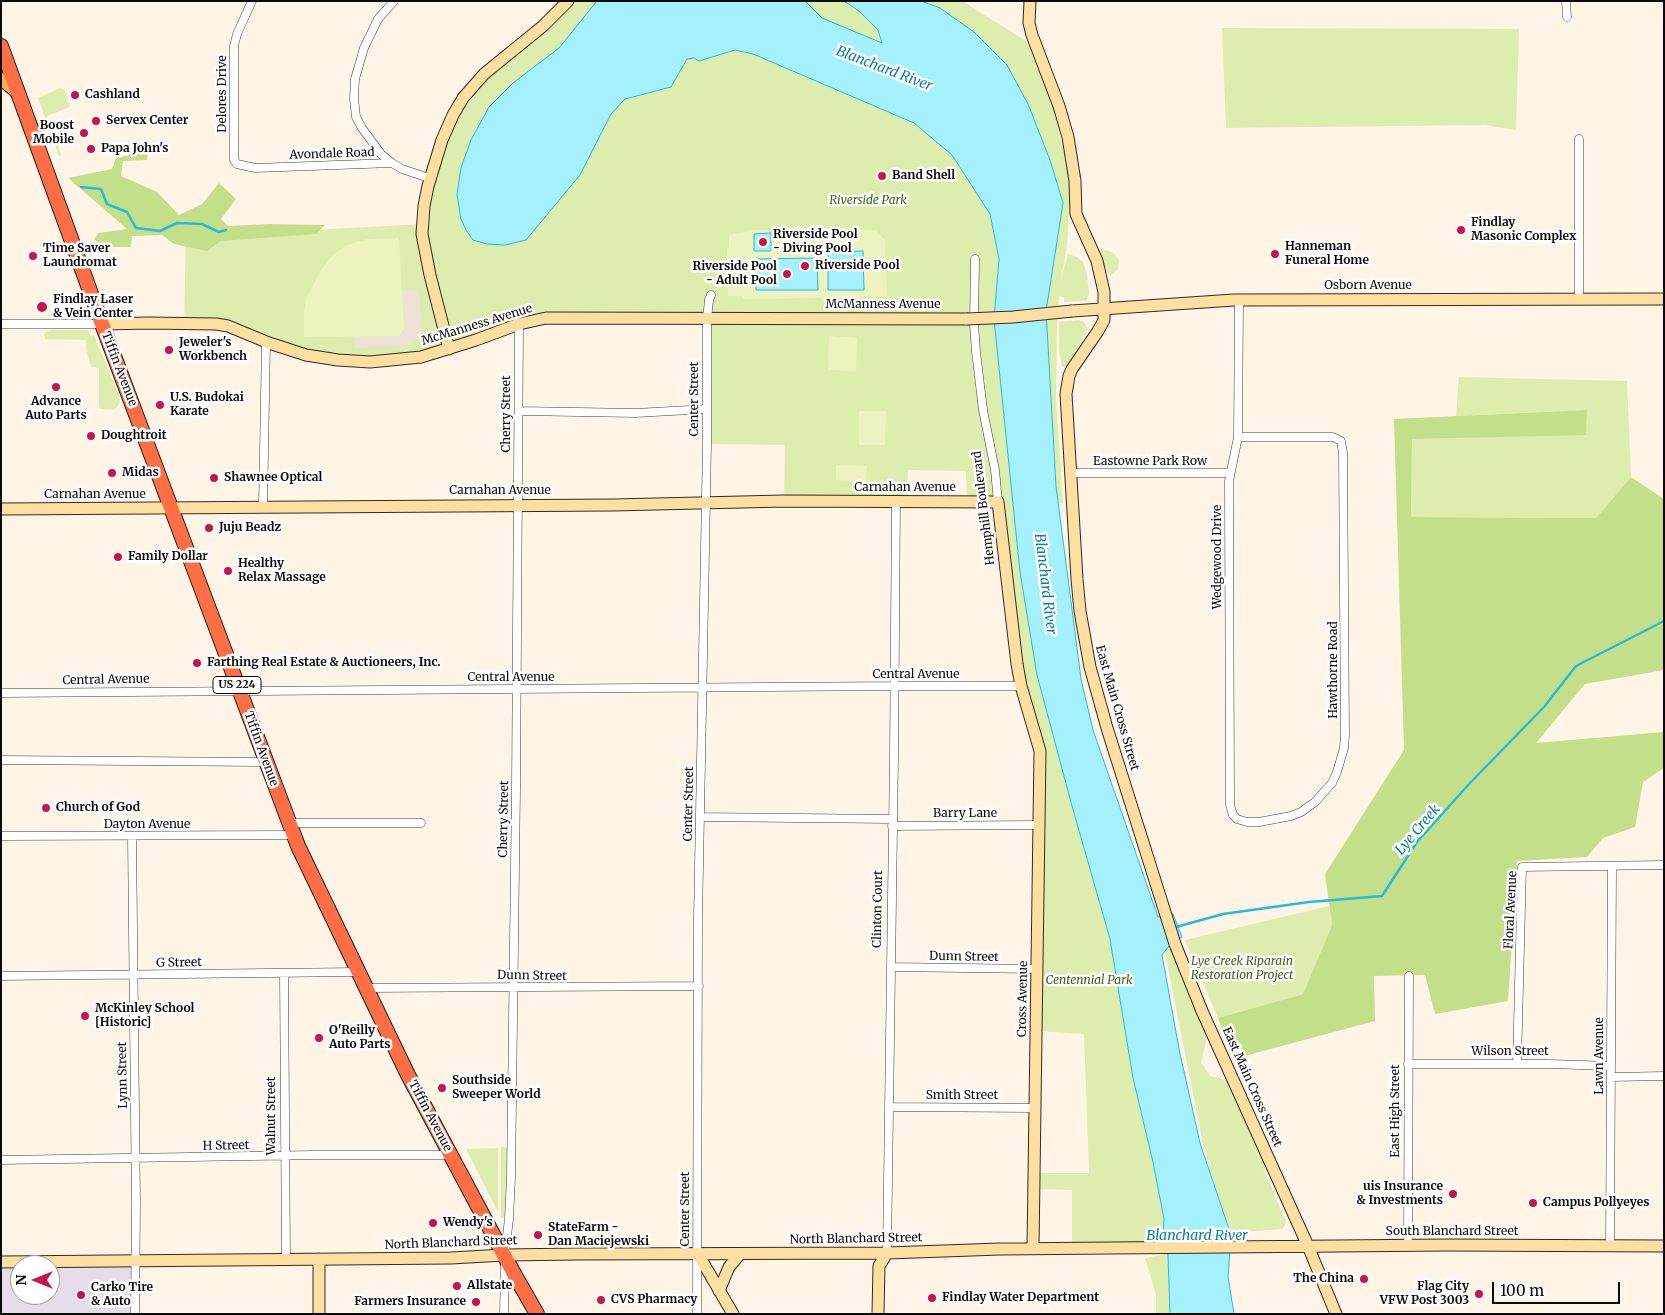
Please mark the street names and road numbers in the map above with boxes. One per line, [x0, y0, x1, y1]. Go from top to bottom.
street label: Delores Drive [216, 55, 230, 133]
street label: Avondale Road [289, 145, 375, 163]
street label: Osborn Avenue [1324, 279, 1412, 293]
street label: McManness Avenue [825, 298, 941, 312]
street label: McManness Avenue [420, 301, 534, 349]
street label: Tiffin Avenue [98, 330, 140, 408]
street label: Center Street [688, 362, 702, 436]
street label: Cherry Street [500, 375, 514, 453]
street label: Hemphill Boulevard [970, 450, 998, 566]
street label: Eastowne Park Row [1093, 455, 1207, 469]
street label: Carnahan Avenue [854, 481, 956, 495]
street label: Carnahan Avenue [449, 484, 551, 498]
street label: Carnahan Avenue [44, 488, 146, 502]
street label: Wedgewood Drive [1211, 505, 1225, 609]
street label: Hawthorne Road [1327, 621, 1341, 719]
street label: East Main Cross Street [1092, 644, 1142, 772]
street label: Central Avenue [873, 668, 959, 682]
street label: Central Avenue [468, 671, 554, 685]
street label: Central Avenue [62, 672, 150, 688]
road number: US 224 [213, 676, 261, 694]
street label: Tiffin Avenue [241, 710, 281, 788]
street label: Center Street [681, 766, 697, 842]
street label: Cherry Street [496, 780, 512, 858]
street label: Barry Lane [933, 807, 997, 821]
street label: Dayton Avenue [104, 818, 190, 832]
street label: Clinton Court [870, 870, 886, 948]
street label: Floral Avenue [1502, 870, 1520, 950]
street label: Dunn Street [929, 949, 999, 965]
street label: G Street [156, 955, 202, 971]
street label: Cross Avenue [1015, 961, 1031, 1037]
street label: Dunn Street [497, 968, 567, 984]
street label: Lawn Avenue [1593, 1017, 1607, 1095]
street label: East Main Cross Street [1219, 1025, 1285, 1149]
street label: Lynn Street [115, 1041, 131, 1109]
street label: Wilson Street [1471, 1045, 1549, 1059]
street label: East High Street [1389, 1064, 1403, 1158]
street label: Walnut Street [265, 1077, 279, 1155]
street label: Tiffin Avenue [405, 1078, 455, 1154]
street label: Smith Street [926, 1089, 998, 1103]
street label: H Street [202, 1138, 250, 1154]
street label: Center Street [679, 1172, 693, 1246]
street label: South Blanchard Street [1386, 1225, 1518, 1239]
street label: North Blanchard Street [790, 1231, 922, 1247]
street label: North Blanchard Street [384, 1233, 518, 1253]

